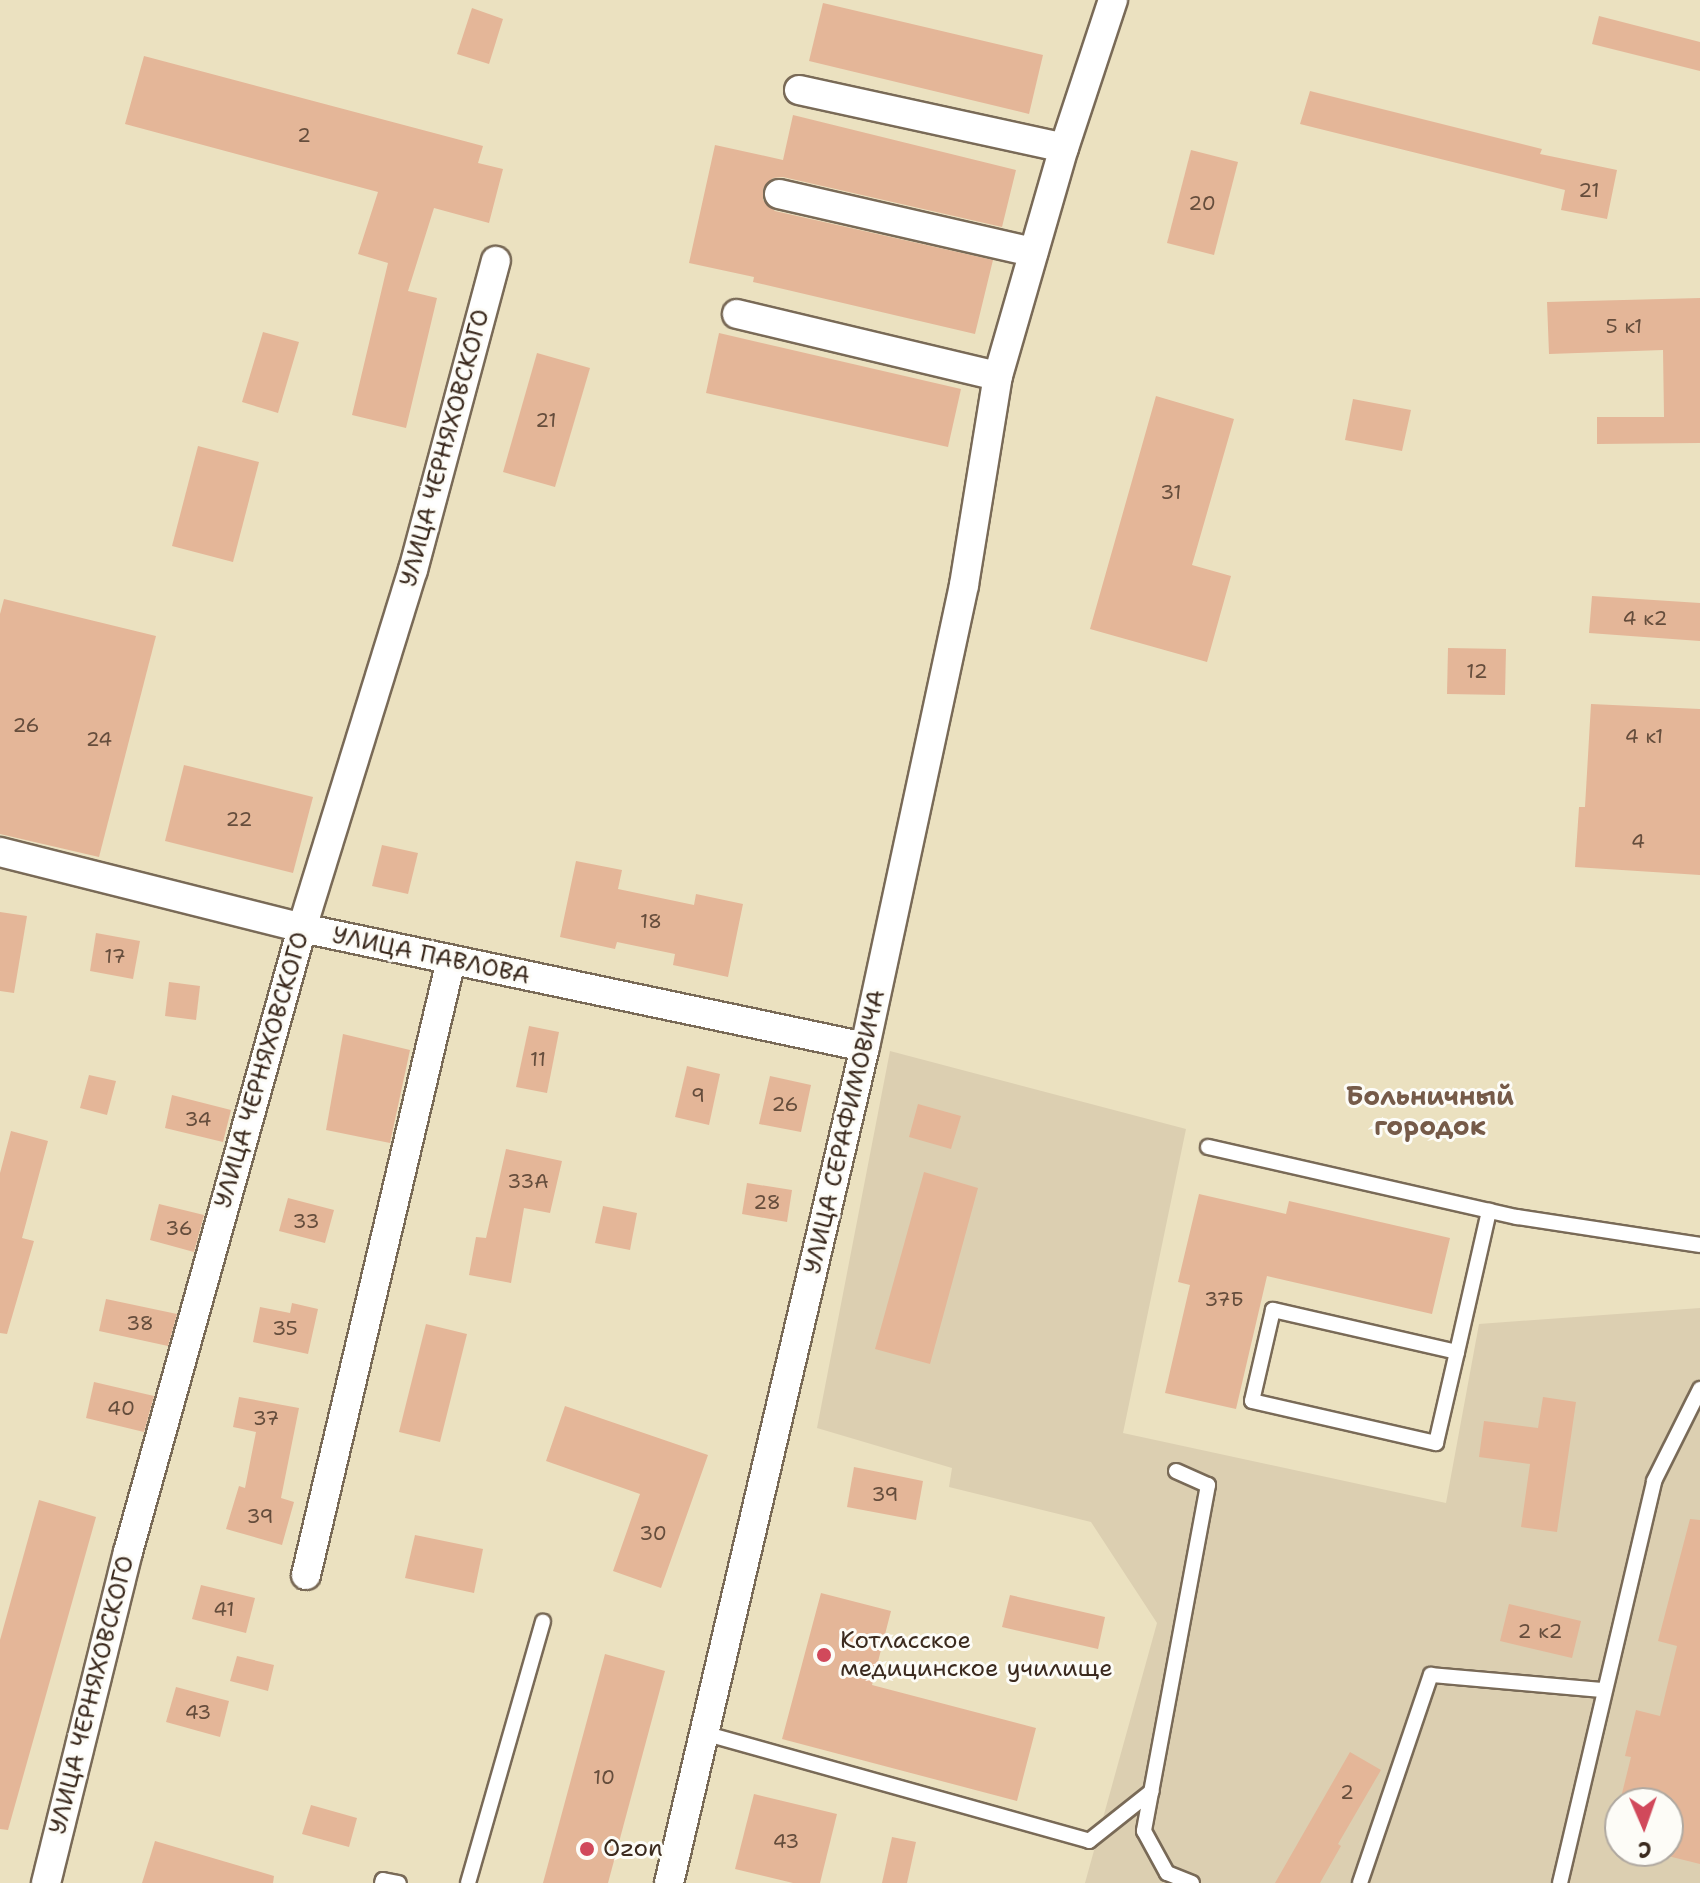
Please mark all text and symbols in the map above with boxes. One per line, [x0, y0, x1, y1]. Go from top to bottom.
house number: 2 [297, 123, 311, 147]
house number: 21 [1578, 178, 1600, 202]
house number: 20 [1188, 191, 1216, 215]
street label: УЛИЦА ЧЕРНЯХОВСКОГО [394, 306, 496, 590]
house number: 5 к1 [1606, 314, 1642, 338]
house number: 21 [535, 408, 557, 432]
house number: 31 [1160, 480, 1182, 504]
house number: 4 к2 [1623, 606, 1667, 630]
house number: 12 [1466, 659, 1488, 683]
house number: 26 [12, 713, 40, 737]
house number: 4 к1 [1625, 724, 1663, 748]
house number: 24 [86, 727, 112, 751]
house number: 22 [226, 807, 252, 831]
house number: 4 [1631, 829, 1645, 853]
house number: 18 [640, 909, 662, 933]
street label: УЛИЦА ПАВЛОВА [329, 921, 533, 991]
street label: УЛИЦА ЧЕРНЯХОВСКОГО [209, 929, 315, 1211]
house number: 17 [104, 944, 126, 968]
street label: УЛИЦА СЕРАФИМОВИЧА [798, 987, 892, 1277]
house number: 11 [530, 1047, 546, 1071]
district label: Больничный городок [1346, 1080, 1514, 1142]
house number: 9 [691, 1083, 705, 1107]
house number: 26 [771, 1092, 799, 1116]
house number: 34 [184, 1107, 212, 1131]
house number: 33А [507, 1169, 549, 1193]
house number: 28 [753, 1190, 781, 1214]
house number: 33 [293, 1209, 319, 1233]
house number: 36 [165, 1216, 193, 1240]
house number: 37Б [1204, 1287, 1244, 1311]
house number: 38 [126, 1311, 154, 1335]
house number: 35 [272, 1316, 298, 1340]
house number: 40 [107, 1396, 135, 1420]
house number: 37 [253, 1406, 279, 1430]
house number: 39 [872, 1482, 898, 1506]
house number: 39 [247, 1504, 273, 1528]
house number: 30 [639, 1521, 667, 1545]
street label: УЛИЦА ЧЕРНЯХОВСКОГО [43, 1553, 141, 1837]
house number: 41 [213, 1597, 235, 1621]
house number: 2 к2 [1518, 1619, 1562, 1643]
place label: Котласское медицинское училище [840, 1627, 1113, 1683]
marker: Котласское медицинское училище [815, 1646, 833, 1664]
house number: 43 [185, 1700, 211, 1724]
house number: 10 [593, 1765, 615, 1789]
house number: 2 [1340, 1780, 1354, 1804]
north arrow [1604, 1787, 1684, 1867]
house number: 43 [773, 1829, 799, 1853]
place label: Ozon [603, 1835, 663, 1863]
text: С [1638, 1835, 1652, 1864]
marker: Ozon [578, 1840, 596, 1858]

